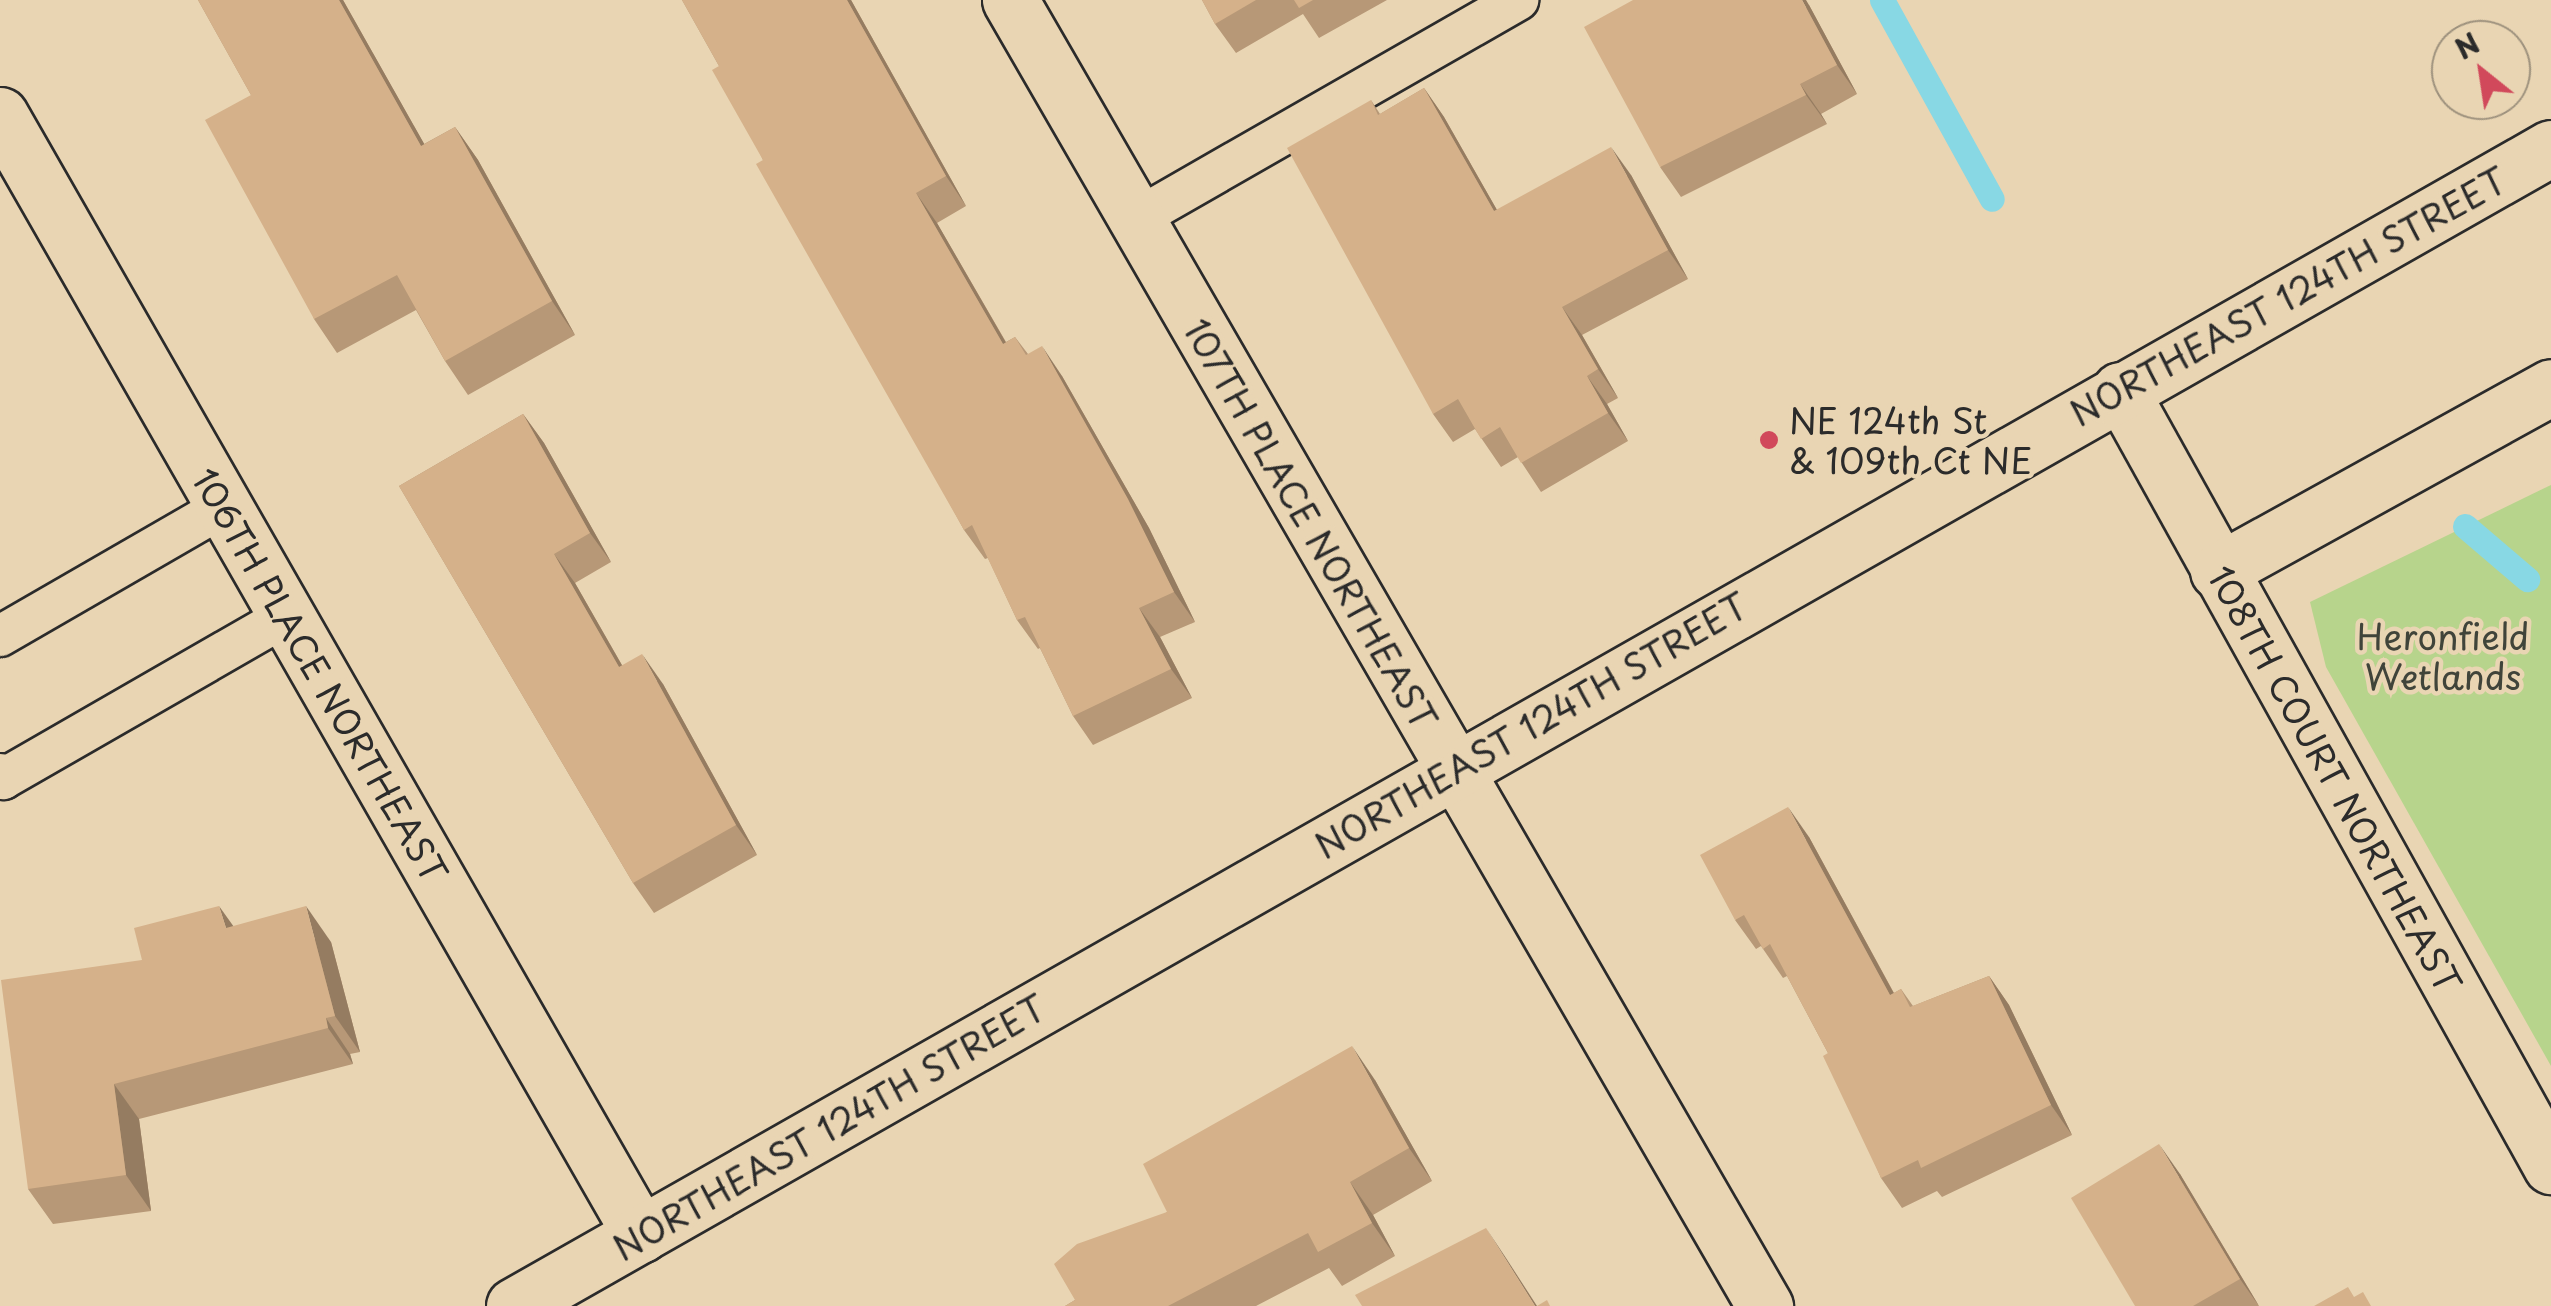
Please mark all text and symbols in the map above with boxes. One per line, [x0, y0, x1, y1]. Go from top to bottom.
north arrow [2431, 20, 2531, 120]
text: N [2446, 21, 2487, 69]
street label: NORTHEAST 124TH STREET [2062, 158, 2514, 434]
street label: 107TH PLACE NORTHEAST [1176, 310, 1446, 738]
place label: NE 124th St & 109th Ct NE [1789, 399, 2033, 481]
marker: NE 124th St & 109th Ct NE [1758, 429, 1780, 451]
street label: 106TH PLACE NORTHEAST [183, 459, 457, 891]
street label: 108TH COURT NORTHEAST [2199, 557, 2471, 1001]
street label: NORTHEAST 124TH STREET [1307, 583, 1755, 867]
park label: Heronfield Wetlands [2357, 615, 2529, 697]
street label: NORTHEAST 124TH STREET [605, 985, 1053, 1269]

